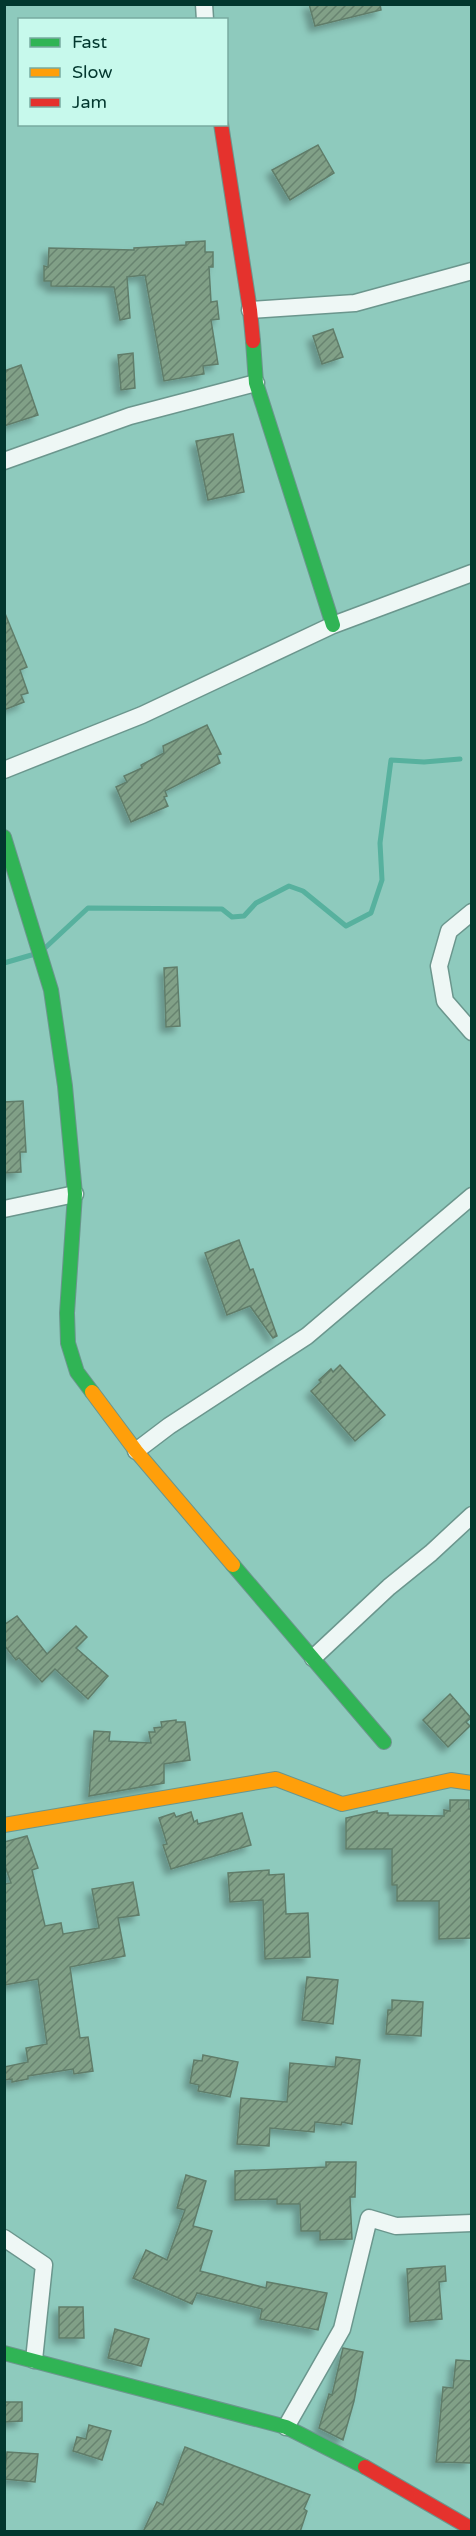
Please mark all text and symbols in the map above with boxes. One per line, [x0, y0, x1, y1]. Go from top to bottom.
legend [18, 18, 228, 126]
text: Fast [72, 31, 107, 53]
text: Slow [72, 61, 113, 83]
text: Jam [72, 91, 107, 113]

